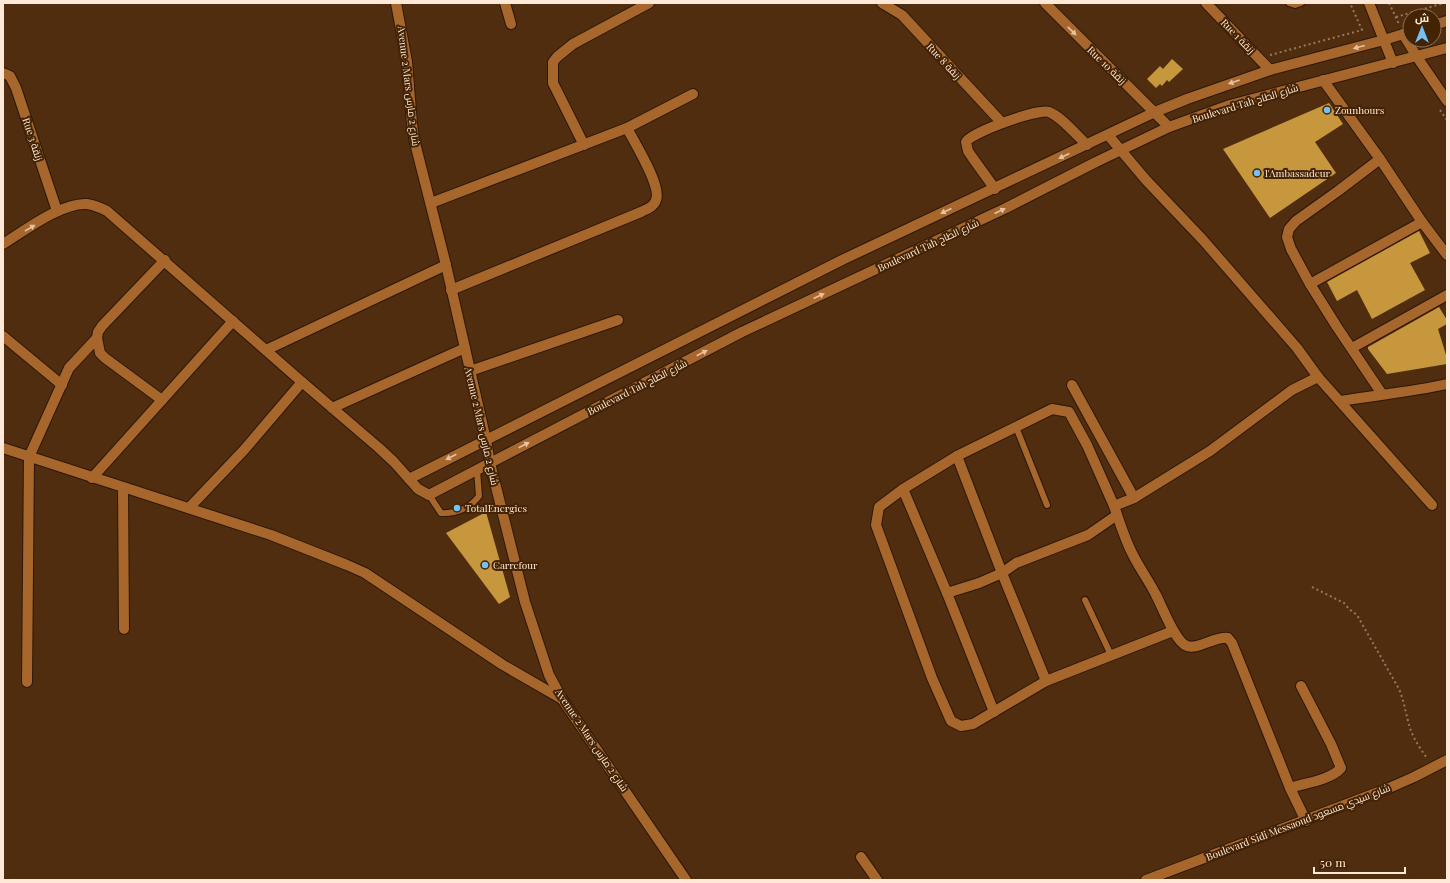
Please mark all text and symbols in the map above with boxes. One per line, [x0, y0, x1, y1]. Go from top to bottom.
north arrow [1402, 8, 1442, 48]
text: ش [1415, 10, 1429, 25]
street label: Rue 1 زنقة [1218, 15, 1258, 57]
street label: Avenue 2 Mars شارع 2 مارس [395, 24, 423, 147]
one-way arrow [1067, 26, 1077, 36]
street label: Rue 8 زنقة [924, 40, 964, 82]
street label: Rue 10 زنقة [1084, 43, 1130, 87]
one-way arrow [1353, 44, 1365, 50]
one-way arrow [1228, 79, 1240, 85]
street label: Boulevard Tah شارع الطاح [1190, 80, 1300, 126]
place label: Zounhours [1335, 103, 1384, 117]
marker: Zounhours [1322, 105, 1332, 115]
street label: Rue 3 زنقة [19, 116, 47, 162]
one-way arrow [1058, 153, 1069, 159]
place label: l'Ambassadeur [1265, 166, 1331, 180]
marker: l'Ambassadeur [1252, 168, 1262, 178]
one-way arrow [940, 208, 952, 214]
one-way arrow [994, 208, 1006, 214]
street label: Boulevard Tah شارع الطاح [875, 215, 981, 275]
one-way arrow [24, 224, 36, 231]
one-way arrow [813, 293, 825, 299]
one-way arrow [696, 350, 708, 356]
street label: Boulevard Tah شارع الطاح [585, 356, 689, 418]
street label: Avenue 2 Mars شارع 2 مارس [461, 364, 502, 487]
one-way arrow [519, 442, 530, 448]
one-way arrow [445, 454, 457, 460]
place label: TotalEnergies [465, 501, 527, 515]
marker: TotalEnergies [452, 503, 462, 513]
place label: Carrefour [493, 558, 538, 572]
marker: Carrefour [480, 560, 490, 570]
street label: Avenue 2 Mars شارع 2 مارس [552, 685, 632, 794]
street label: Boulevard Sidi Messaoud شارع سيدي مسعود [1204, 780, 1392, 865]
scale bar [1314, 849, 1405, 875]
text: 50 m [1320, 854, 1346, 870]

